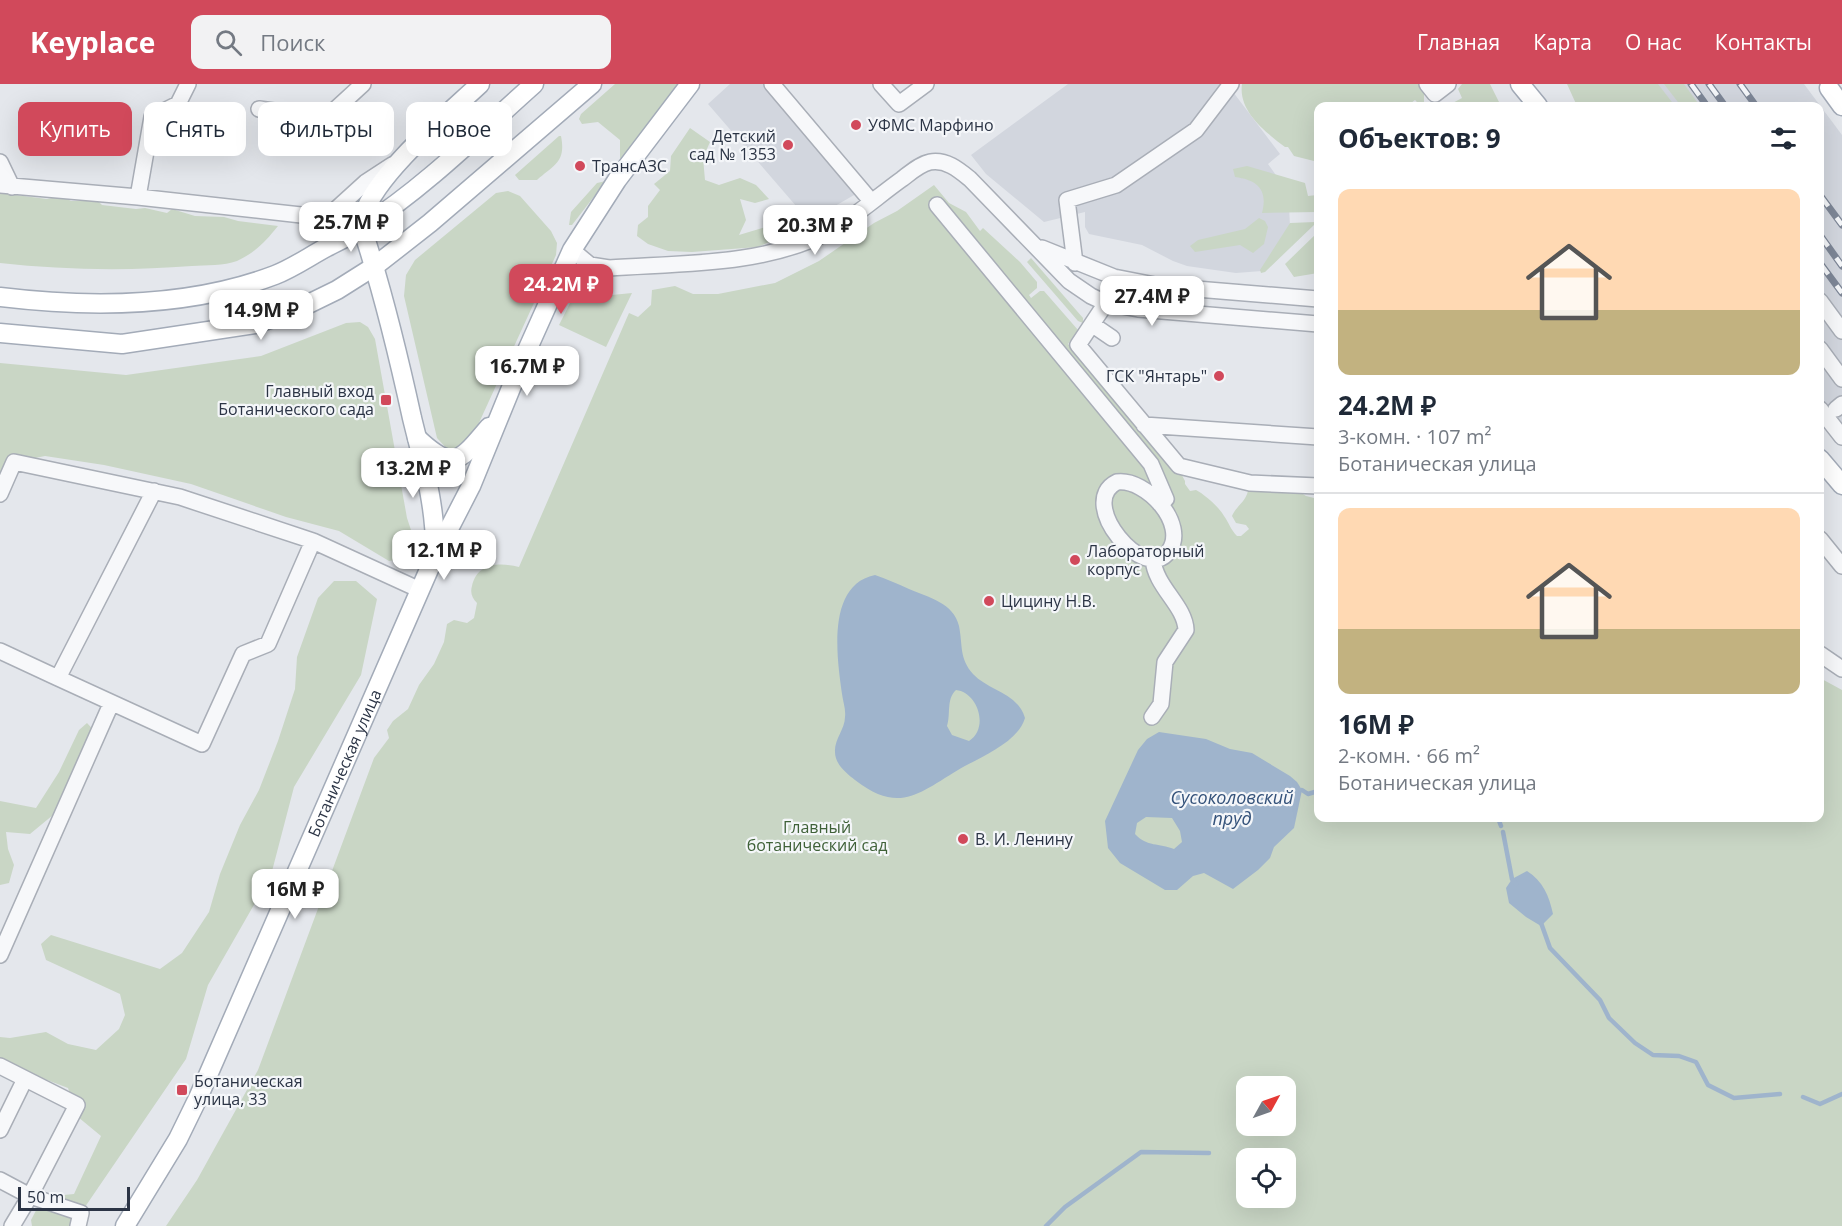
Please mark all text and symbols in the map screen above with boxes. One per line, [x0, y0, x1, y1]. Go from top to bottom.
search box [191, 15, 611, 69]
text: Keyplace [30, 23, 155, 61]
icon: search [212, 26, 245, 59]
text: Поиск [260, 27, 325, 57]
text: Главная [1417, 28, 1500, 56]
text: Карта [1533, 28, 1592, 56]
text: О нас [1625, 28, 1682, 56]
text: Контакты [1715, 28, 1812, 56]
chip: Купить [18, 102, 132, 156]
chip: Снять [144, 102, 246, 156]
chip: Фильтры [258, 102, 394, 156]
chip: Новое [406, 102, 512, 156]
place label: УФМС Марфино [868, 114, 994, 136]
marker: УФМС Марфино [849, 118, 863, 132]
text: Объектов: 9 [1338, 120, 1501, 156]
icon: filters [1767, 122, 1800, 155]
place label: Детский сад № 1353 [689, 125, 776, 165]
marker: Детский сад № 1353 [781, 138, 795, 152]
place label: ТрансАЗС [592, 155, 667, 177]
marker: ТрансАЗС [573, 159, 587, 173]
pin: 25.7M ₽ [296, 202, 406, 253]
pin: 20.3M ₽ [760, 205, 870, 256]
text: 25.7M ₽ [313, 208, 389, 235]
text: 20.3M ₽ [777, 211, 853, 238]
icon: home [1515, 228, 1623, 336]
pin: 24.2M ₽ [506, 264, 616, 315]
text: 24.2M ₽ [523, 270, 599, 297]
pin: 27.4M ₽ [1097, 276, 1207, 327]
text: 27.4M ₽ [1114, 282, 1190, 309]
pin: 14.9M ₽ [206, 290, 316, 341]
text: 14.9M ₽ [223, 296, 299, 323]
pin: 16.7M ₽ [472, 346, 582, 397]
text: 16.7M ₽ [489, 352, 565, 379]
place label: ГСК "Янтарь" [1106, 365, 1207, 387]
marker: ГСК "Янтарь" [1212, 369, 1226, 383]
place label: Главный вход Ботанического сада [218, 380, 374, 420]
text: 24.2M ₽ [1338, 387, 1436, 423]
marker: Главный вход Ботанического сада [379, 393, 393, 407]
text: 3-комн. · 107 m² [1338, 423, 1491, 450]
pin: 13.2M ₽ [358, 448, 468, 499]
text: Ботаническая улица [1338, 450, 1537, 477]
text: 13.2M ₽ [375, 454, 451, 481]
pin: 12.1M ₽ [389, 530, 499, 581]
text: 12.1M ₽ [406, 536, 482, 563]
place label: Лабораторный корпус [1087, 540, 1205, 580]
icon: home [1515, 547, 1623, 655]
marker: Лабораторный корпус [1068, 553, 1082, 567]
place label: Цицину Н.В. [1001, 590, 1096, 612]
marker: Цицину Н.В. [982, 594, 996, 608]
street label: Ботаническая улица [302, 686, 386, 840]
text: 16M ₽ [1338, 706, 1414, 742]
text: 2-комн. · 66 m² [1338, 742, 1480, 769]
text: Ботаническая улица [1338, 769, 1537, 796]
water label: Сусоколовский пруд [1171, 785, 1294, 830]
park label: Главный ботанический сад [747, 816, 887, 856]
place label: В. И. Ленину [975, 828, 1074, 850]
marker: В. И. Ленину [956, 832, 970, 846]
pin: 16M ₽ [253, 869, 337, 920]
text: 16M ₽ [266, 875, 324, 902]
place label: Ботаническая улица, 33 [194, 1070, 303, 1110]
north arrow [1236, 1076, 1296, 1136]
map controls [1236, 1076, 1296, 1208]
marker: Ботаническая улица, 33 [175, 1083, 189, 1097]
button: locate [1236, 1148, 1296, 1208]
scale bar [18, 1184, 130, 1212]
text: 50 m [27, 1186, 64, 1208]

